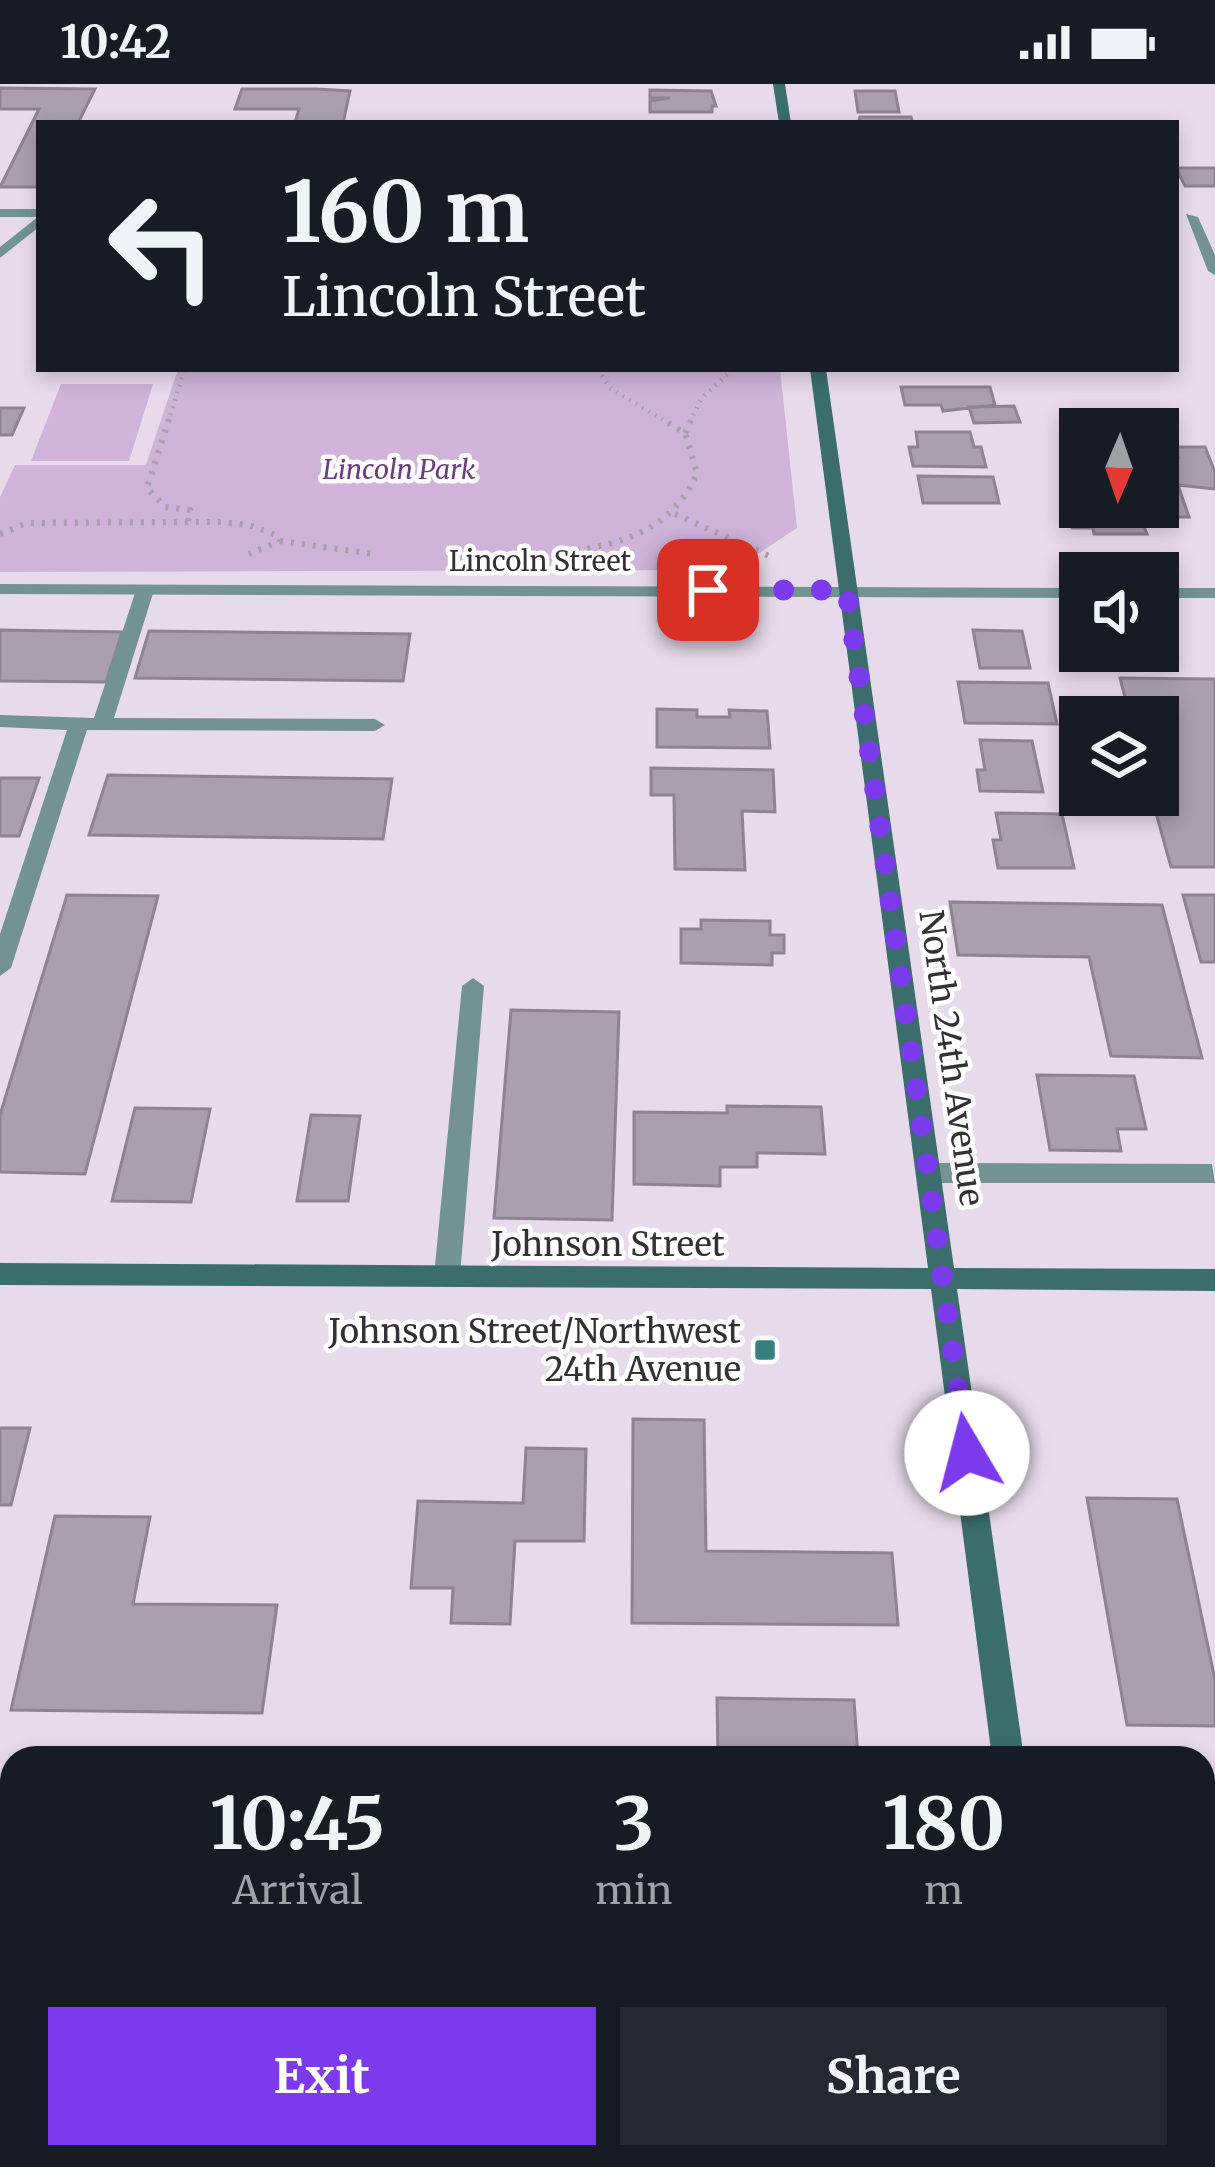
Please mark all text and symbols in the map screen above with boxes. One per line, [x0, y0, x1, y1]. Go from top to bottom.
text: 10:42 [60, 14, 171, 70]
text: 160 m [282, 159, 529, 265]
icon: left [84, 168, 240, 324]
text: Lincoln Street [282, 263, 646, 331]
north arrow [1059, 408, 1179, 528]
map controls [1059, 408, 1179, 816]
park label: Lincoln Park [323, 452, 476, 486]
pin [657, 539, 759, 641]
street label: Lincoln Street [449, 544, 631, 578]
button: sound [1059, 552, 1179, 672]
icon: arrive [675, 557, 741, 623]
button: layers [1059, 696, 1179, 816]
street label: North 24th Avenue [910, 908, 993, 1209]
street label: Johnson Street [490, 1224, 725, 1265]
place label: Johnson Street/Northwest 24th Avenue [327, 1311, 741, 1390]
marker: Johnson Street/Northwest 24th Avenue [752, 1337, 778, 1363]
position arrow [904, 1390, 1030, 1516]
text: 10:45 [210, 1778, 385, 1869]
text: 3 [613, 1778, 654, 1869]
text: 180 [882, 1778, 1005, 1869]
text: Arrival [232, 1866, 363, 1915]
text: min [595, 1866, 672, 1915]
text: m [924, 1866, 963, 1915]
button: Exit [48, 2007, 596, 2145]
button: Share [620, 2007, 1167, 2145]

